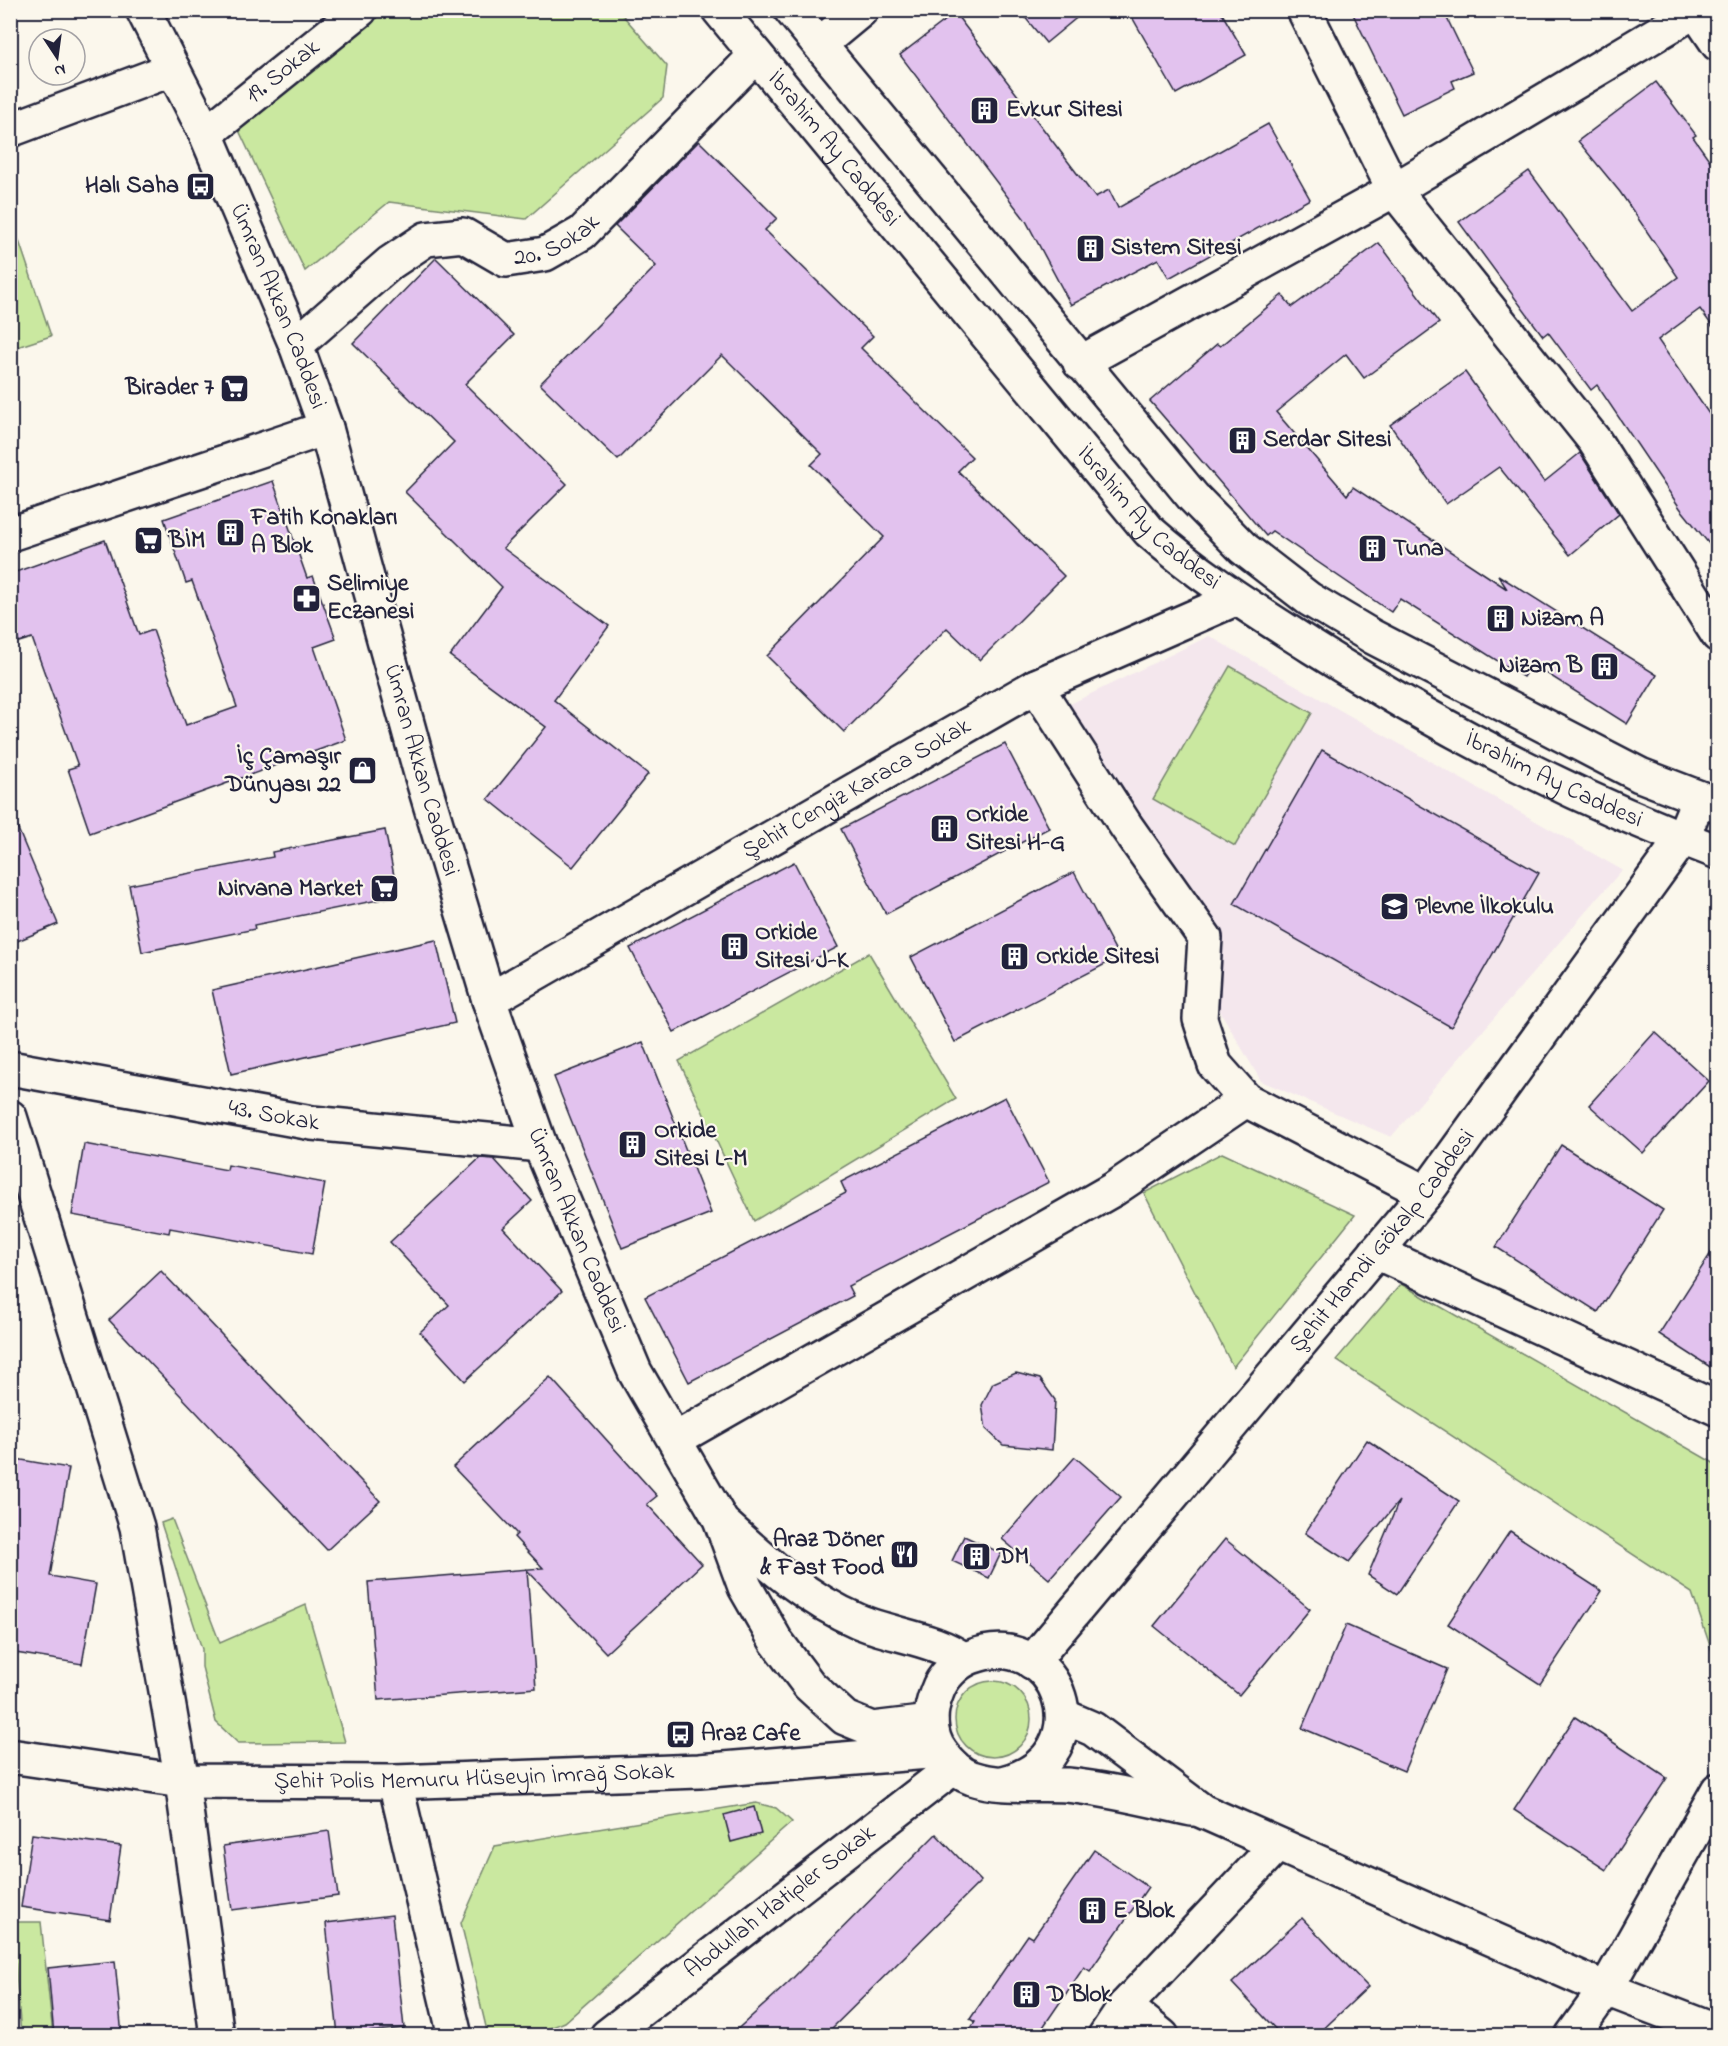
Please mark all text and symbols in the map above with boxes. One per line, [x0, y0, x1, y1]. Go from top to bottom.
north arrow [27, 27, 87, 87]
street label: 19. Sokak [238, 31, 328, 113]
text: N [52, 57, 68, 83]
street label: İbrahim Ay Caddesi [758, 63, 909, 235]
place label: Evkur Sitesi [1006, 93, 1123, 128]
building icon: Evkur Sitesi [969, 94, 1001, 126]
place label: Halı Saha [85, 169, 179, 204]
bus stop icon: Halı Saha [184, 170, 216, 202]
street label: Ümran Akkan Caddesi [220, 198, 335, 414]
street label: 20. Sokak [511, 206, 609, 276]
place label: Sistem Sitesi [1111, 231, 1241, 266]
building icon: Sistem Sitesi [1074, 232, 1106, 264]
place label: Birader 7 [125, 371, 215, 406]
supermarket icon: Birader 7 [219, 372, 251, 404]
place label: Serdar Sitesi [1263, 423, 1392, 458]
building icon: Serdar Sitesi [1226, 424, 1258, 456]
street label: İbrahim Ay Caddesi [1068, 438, 1228, 599]
place label: Fatih Konakları A Blok [250, 501, 397, 564]
building icon: Fatih Konakları A Blok [214, 516, 246, 548]
place label: BİM [168, 524, 205, 559]
supermarket icon: BİM [132, 525, 164, 557]
place label: Tuna [1393, 532, 1444, 567]
building icon: Tuna [1356, 533, 1388, 565]
place label: Selimiye Eczanesi [327, 567, 414, 630]
pharmacy icon: Selimiye Eczanesi [290, 582, 322, 614]
place label: Nizam A [1521, 602, 1604, 637]
building icon: Nizam A [1484, 603, 1516, 635]
place label: Nizam B [1499, 649, 1583, 684]
building icon: Nizam B [1588, 650, 1620, 682]
street label: Ümran Akkan Caddesi [374, 660, 468, 881]
street label: Şehit Cengiz Karaca Sokak [736, 709, 978, 869]
street label: İbrahim Ay Caddesi [1458, 722, 1648, 838]
place label: İç Çamaşır Dünyası 22 [224, 740, 342, 804]
shop icon: İç Çamaşır Dünyası 22 [346, 755, 378, 787]
place label: Orkide Sitesi H-G [966, 798, 1065, 861]
building icon: Orkide Sitesi H-G [929, 813, 961, 845]
place label: Nirvana Market [218, 872, 364, 907]
supermarket icon: Nirvana Market [368, 873, 400, 905]
place label: Plevne İlkokulu [1415, 890, 1554, 925]
school or university icon: Plevne İlkokulu [1378, 891, 1410, 923]
place label: Orkide Sitesi J-K [755, 916, 850, 979]
building icon: Orkide Sitesi J-K [718, 931, 750, 963]
place label: Orkide Sitesi [1036, 940, 1159, 975]
building icon: Orkide Sitesi [999, 941, 1031, 973]
street label: 43. Sokak [225, 1091, 321, 1141]
place label: Orkide Sitesi L-M [654, 1114, 748, 1177]
street label: Şehit Hamdi Gökalp Caddesi [1281, 1122, 1484, 1361]
street label: Ümran Akkan Caddesi [518, 1123, 634, 1338]
building icon: Orkide Sitesi L-M [617, 1129, 649, 1161]
place label: Araz Döner & Fast Food [759, 1523, 885, 1586]
restaurant icon: Araz Döner & Fast Food [889, 1538, 921, 1570]
place label: DM [996, 1540, 1029, 1575]
building icon: DM [960, 1541, 992, 1573]
place label: Araz Cafe [701, 1717, 802, 1752]
bus stop icon: Araz Cafe [664, 1718, 696, 1750]
street label: Şehit Polis Memuru Hüseyin İmrağ Sokak [274, 1754, 675, 1800]
street label: Abdullah Hatipler Sokak [677, 1816, 884, 1987]
place label: E Blok [1113, 1894, 1175, 1929]
building icon: E Blok [1076, 1895, 1108, 1927]
place label: D Blok [1046, 1978, 1112, 2013]
building icon: D Blok [1010, 1979, 1042, 2011]

